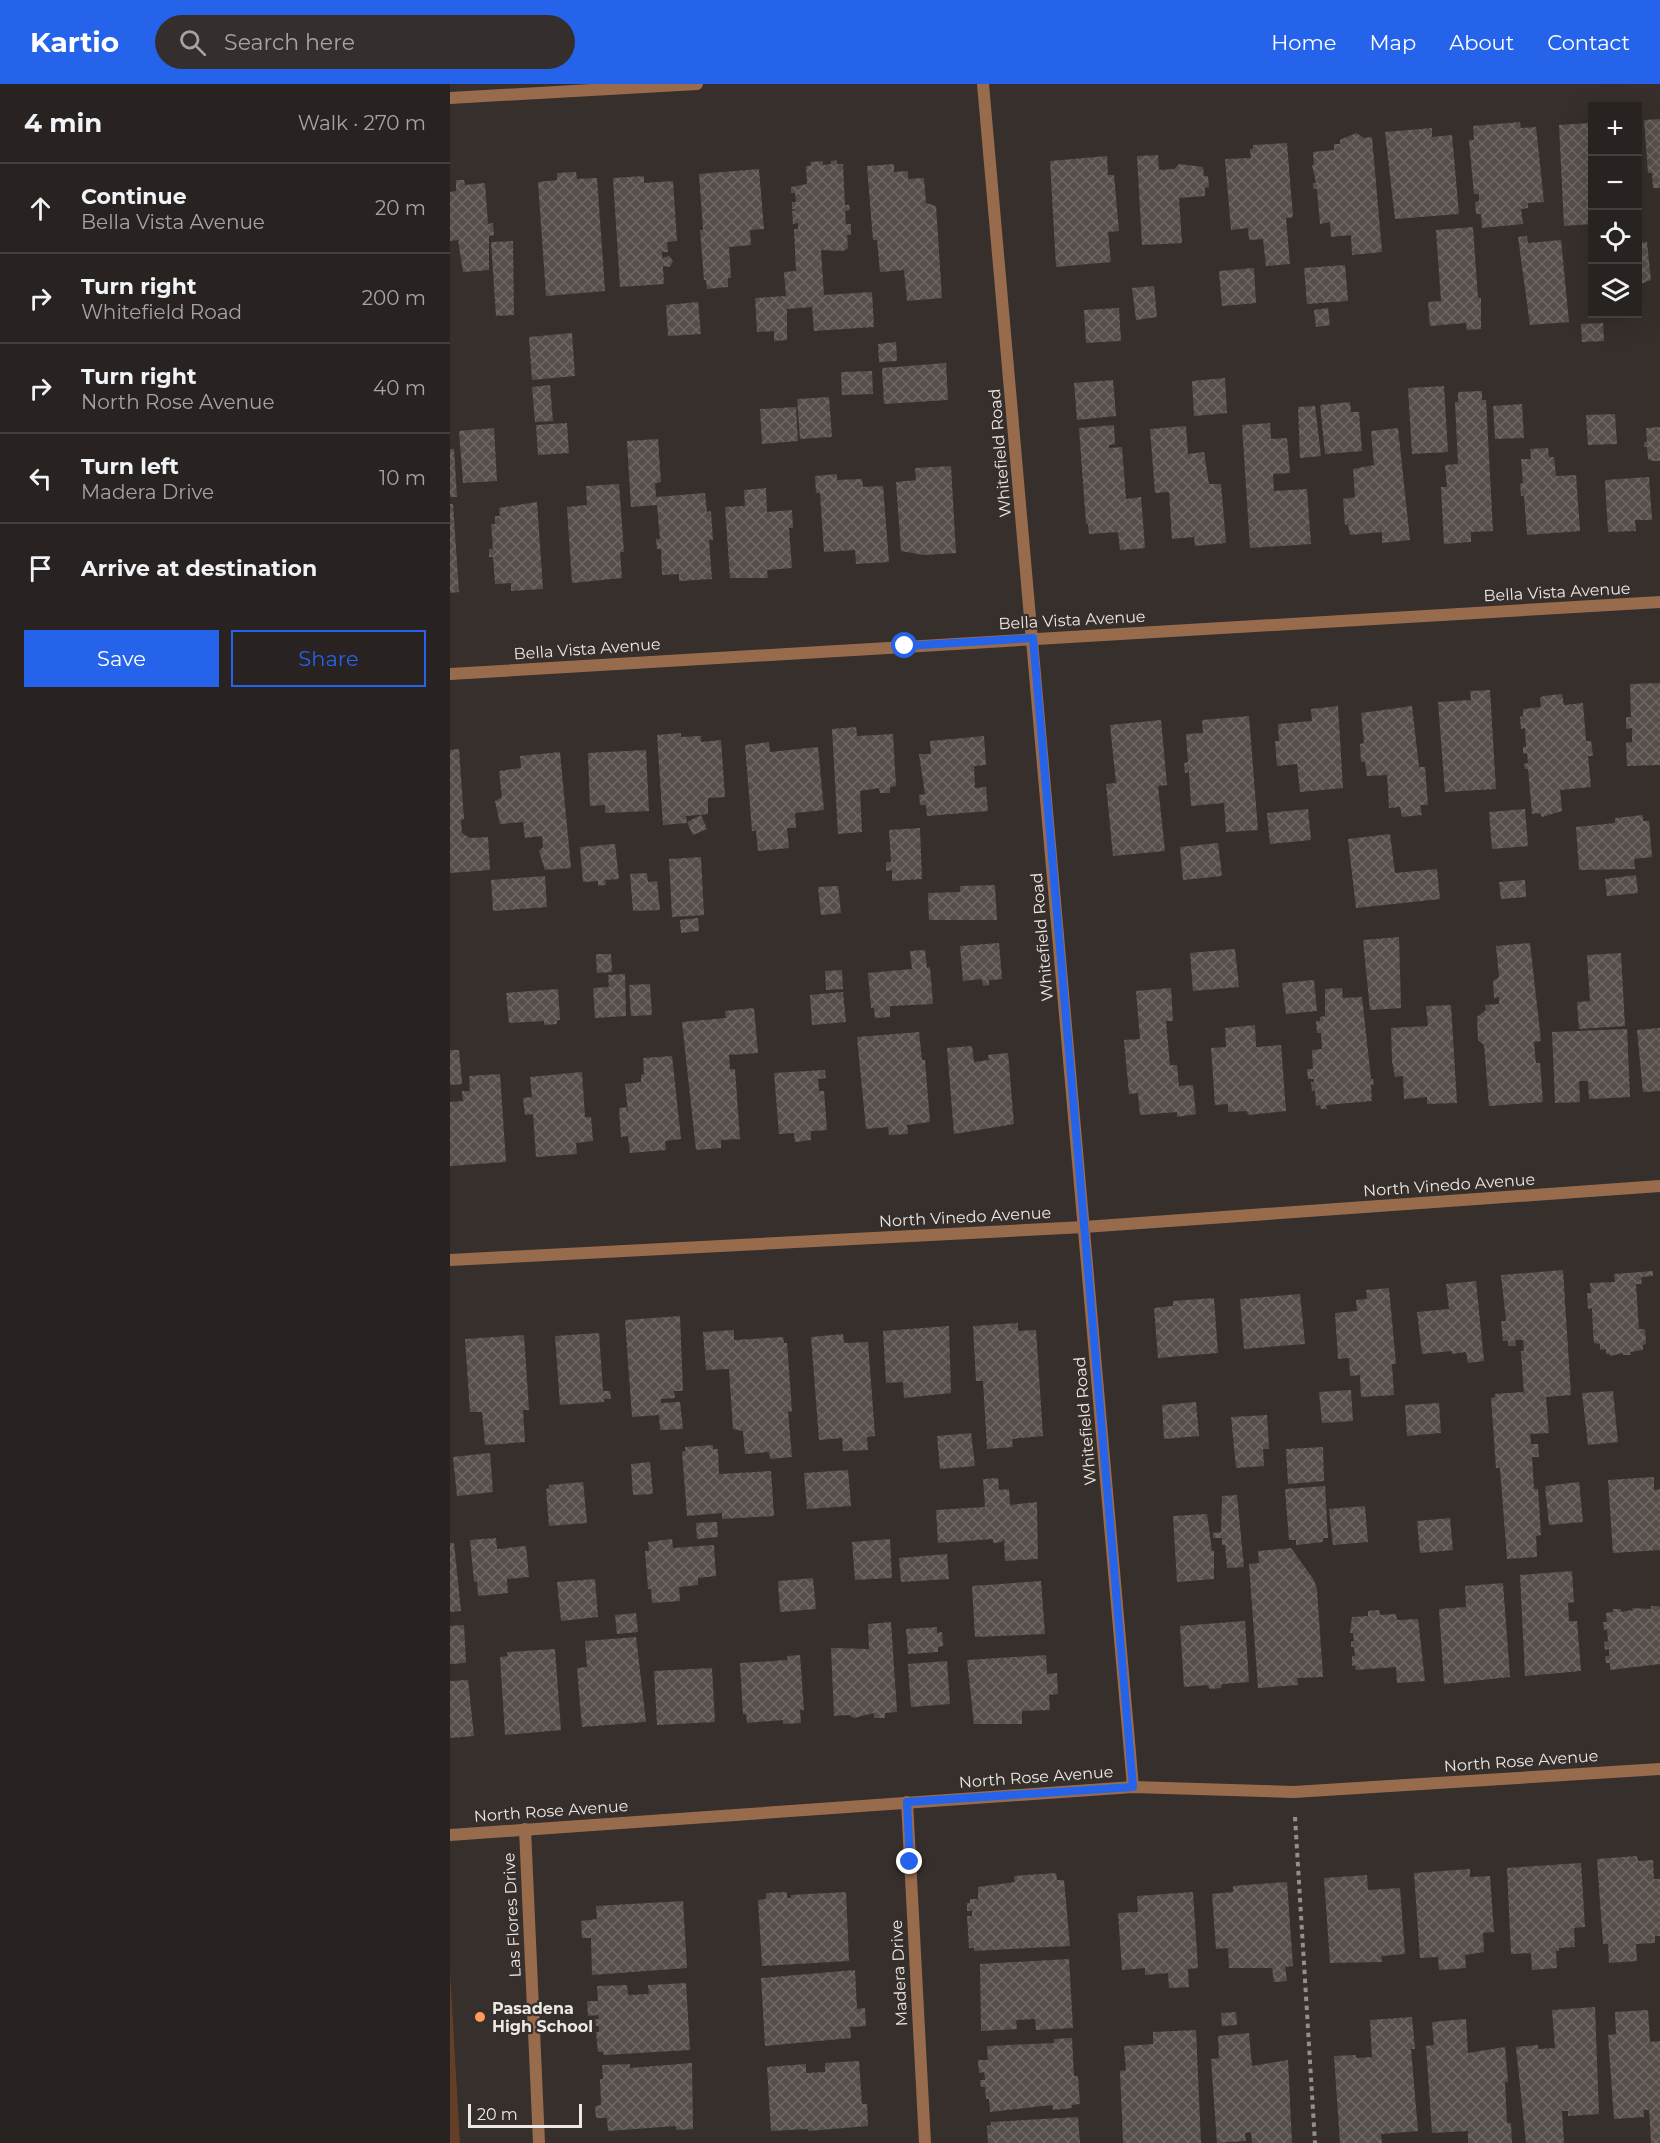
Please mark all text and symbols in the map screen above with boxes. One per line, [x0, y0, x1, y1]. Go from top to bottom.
search box [155, 15, 575, 69]
text: Kartio [30, 25, 119, 59]
icon: search [176, 26, 209, 59]
text: Search here [224, 29, 355, 56]
text: Home [1271, 30, 1336, 55]
text: Map [1369, 30, 1416, 55]
text: About [1449, 30, 1514, 55]
text: Contact [1547, 30, 1630, 55]
map controls [1588, 102, 1642, 318]
button: + [1588, 102, 1642, 156]
text: 4 min [24, 107, 102, 139]
text: Walk · 270 m [298, 111, 426, 135]
button: − [1588, 156, 1642, 210]
text: Continue [81, 183, 187, 210]
icon: ahead [24, 192, 57, 225]
text: 20 m [375, 196, 426, 220]
text: Bella Vista Avenue [81, 210, 265, 234]
button: locate [1588, 210, 1642, 264]
button: layers [1588, 264, 1642, 318]
text: Turn right [81, 273, 196, 300]
icon: right [24, 282, 57, 315]
text: 200 m [362, 286, 426, 310]
text: Whitefield Road [81, 300, 242, 324]
text: Turn right [81, 363, 196, 390]
icon: right [24, 372, 57, 405]
text: 40 m [373, 376, 426, 400]
street label: Whitefield Road [985, 388, 1015, 518]
text: North Rose Avenue [81, 390, 275, 414]
text: Turn left [81, 453, 179, 480]
icon: left [24, 462, 57, 495]
text: 10 m [379, 466, 426, 490]
text: Madera Drive [81, 480, 214, 504]
icon: arrive [24, 552, 57, 585]
text: Arrive at destination [81, 555, 317, 582]
street label: Bella Vista Avenue [1483, 579, 1631, 605]
street label: Bella Vista Avenue [998, 607, 1146, 633]
button: Save [24, 630, 219, 687]
button: Share [231, 630, 426, 687]
route start [891, 632, 917, 658]
street label: Bella Vista Avenue [513, 634, 661, 664]
street label: Whitefield Road [1027, 872, 1057, 1002]
street label: North Vinedo Avenue [1362, 1170, 1536, 1200]
street label: North Vinedo Avenue [878, 1203, 1052, 1231]
street label: Whitefield Road [1070, 1356, 1100, 1486]
street label: North Rose Avenue [1443, 1746, 1599, 1776]
street label: North Rose Avenue [958, 1762, 1114, 1792]
street label: North Rose Avenue [473, 1796, 629, 1826]
route end [896, 1848, 922, 1874]
street label: Las Flores Drive [499, 1852, 525, 1978]
street label: Madera Drive [887, 1919, 911, 2027]
place label: Pasadena High School [492, 1999, 593, 2036]
marker: Pasadena High School [473, 2010, 487, 2024]
scale bar [468, 2101, 582, 2128]
text: 20 m [477, 2105, 518, 2124]

